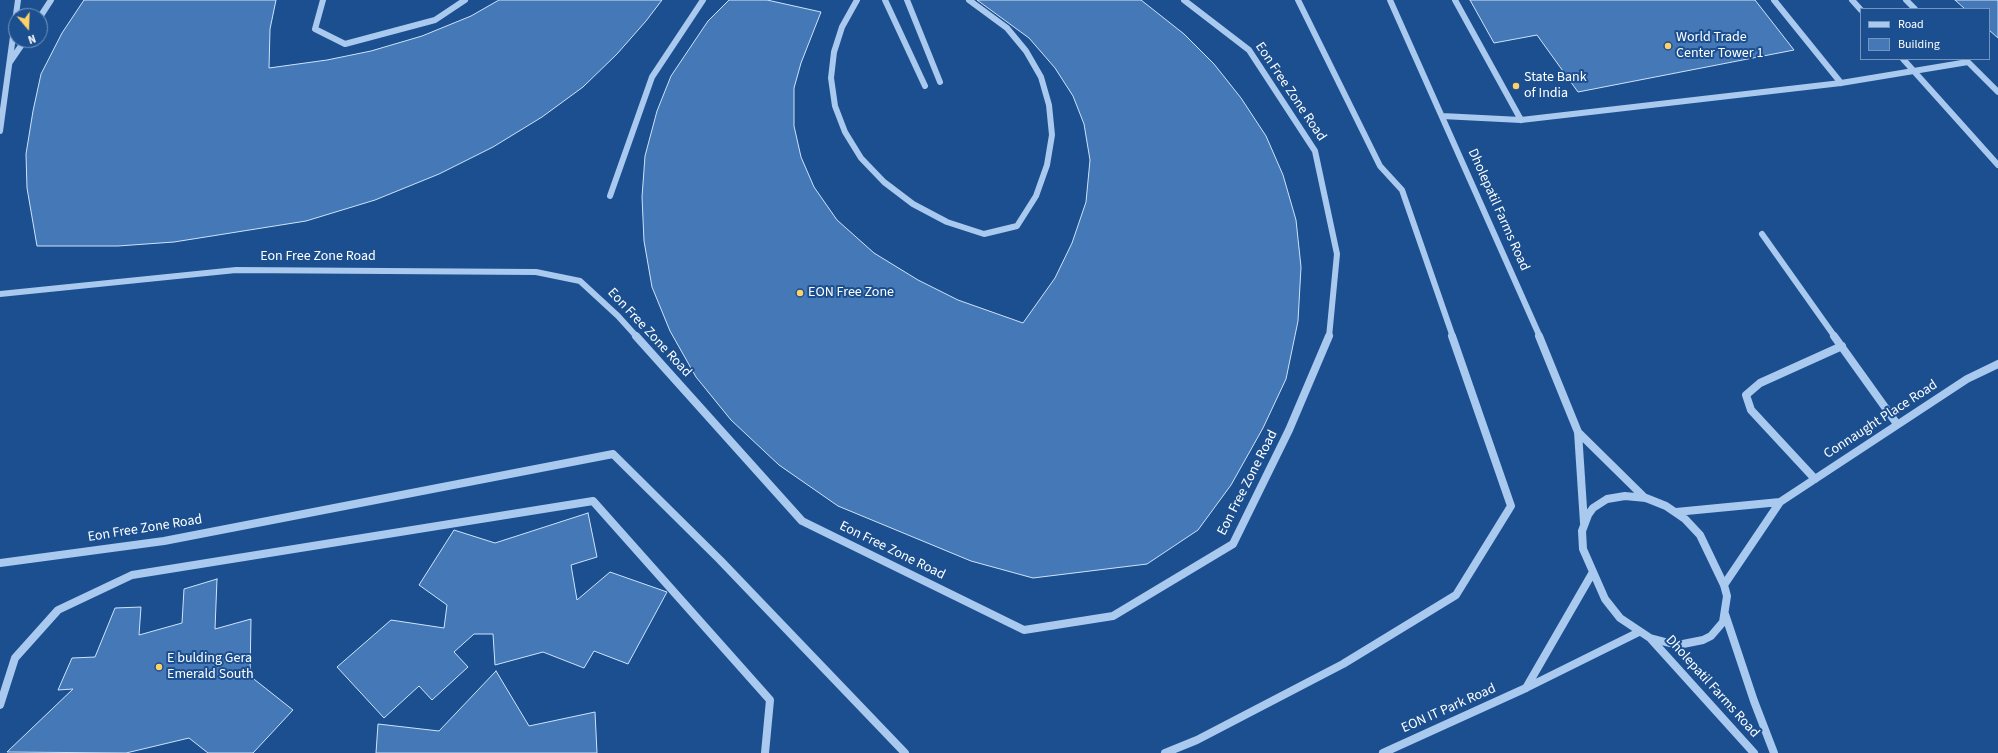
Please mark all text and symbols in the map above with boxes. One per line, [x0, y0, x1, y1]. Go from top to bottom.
north arrow [8, 8, 48, 48]
legend [1860, 8, 1990, 60]
text: Road [1898, 16, 1924, 33]
place label: World Trade Center Tower 1 [1676, 30, 1763, 62]
text: N [26, 31, 38, 47]
text: Building [1898, 36, 1940, 53]
street label: Eon Free Zone Road [1251, 39, 1329, 145]
marker: World Trade Center Tower 1 [1663, 41, 1673, 51]
place label: State Bank of India [1524, 70, 1587, 102]
marker: State Bank of India [1511, 81, 1521, 91]
street label: Dholepatil Farms Road [1463, 146, 1533, 274]
street label: Eon Free Zone Road [260, 249, 376, 265]
street label: Eon Free Zone Road [603, 285, 695, 381]
place label: EON Free Zone [808, 285, 894, 301]
marker: EON Free Zone [795, 288, 805, 298]
street label: Connaught Place Road [1821, 377, 1941, 463]
street label: Eon Free Zone Road [1214, 428, 1282, 538]
street label: Eon Free Zone Road [87, 512, 203, 546]
street label: Eon Free Zone Road [836, 518, 948, 584]
street label: Dholepatil Farms Road [1662, 632, 1762, 742]
place label: E bulding Gera Emerald South [167, 651, 254, 684]
marker: E bulding Gera Emerald South [154, 662, 164, 672]
street label: EON IT Park Road [1399, 681, 1499, 737]

